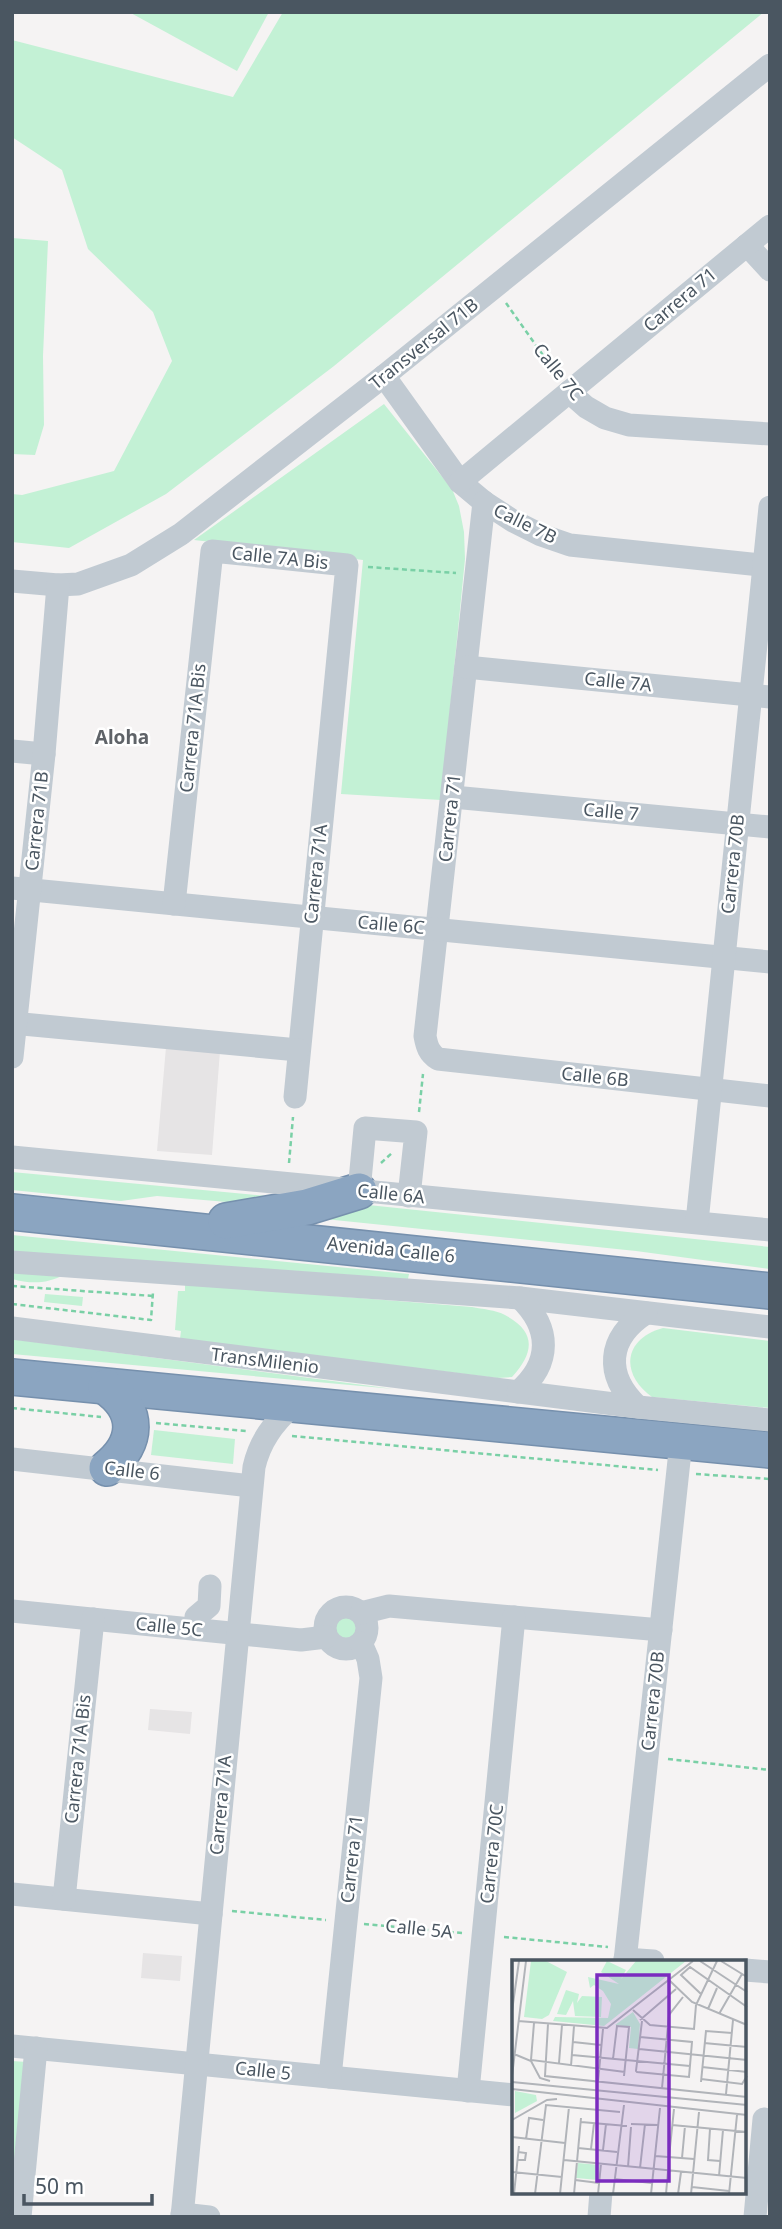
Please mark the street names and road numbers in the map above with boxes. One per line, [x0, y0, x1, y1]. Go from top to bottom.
street label: Carrera 71 [638, 262, 721, 337]
street label: Transversal 71B [364, 292, 483, 394]
street label: Calle 7C [528, 338, 589, 405]
street label: Calle 7B [490, 498, 561, 549]
street label: Calle 7A Bis [231, 540, 330, 574]
street label: Carrera 71A Bis [173, 662, 211, 794]
street label: Calle 7A [583, 666, 653, 697]
street label: Carrera 71B [19, 770, 53, 872]
street label: Carrera 71 [432, 773, 466, 863]
street label: Calle 7 [582, 797, 640, 825]
street label: Carrera 70B [715, 813, 749, 915]
street label: Carrera 71A [298, 822, 332, 925]
street label: Calle 6C [357, 909, 426, 939]
street label: Calle 6B [560, 1061, 630, 1091]
street label: Calle 6A [356, 1178, 426, 1209]
street label: Avenida Calle 6 [326, 1230, 456, 1268]
street label: TransMilenio [210, 1341, 320, 1379]
street label: Calle 6 [103, 1455, 161, 1485]
street label: Calle 5C [134, 1611, 204, 1641]
street label: Carrera 70B [635, 1650, 669, 1752]
street label: Carrera 71A Bis [58, 1693, 96, 1825]
street label: Carrera 71A [204, 1754, 236, 1856]
street label: Carrera 70C [474, 1803, 508, 1905]
street label: Carrera 71 [334, 1814, 368, 1904]
street label: Calle 5A [384, 1913, 454, 1944]
street label: Calle 5 [234, 2055, 292, 2085]

